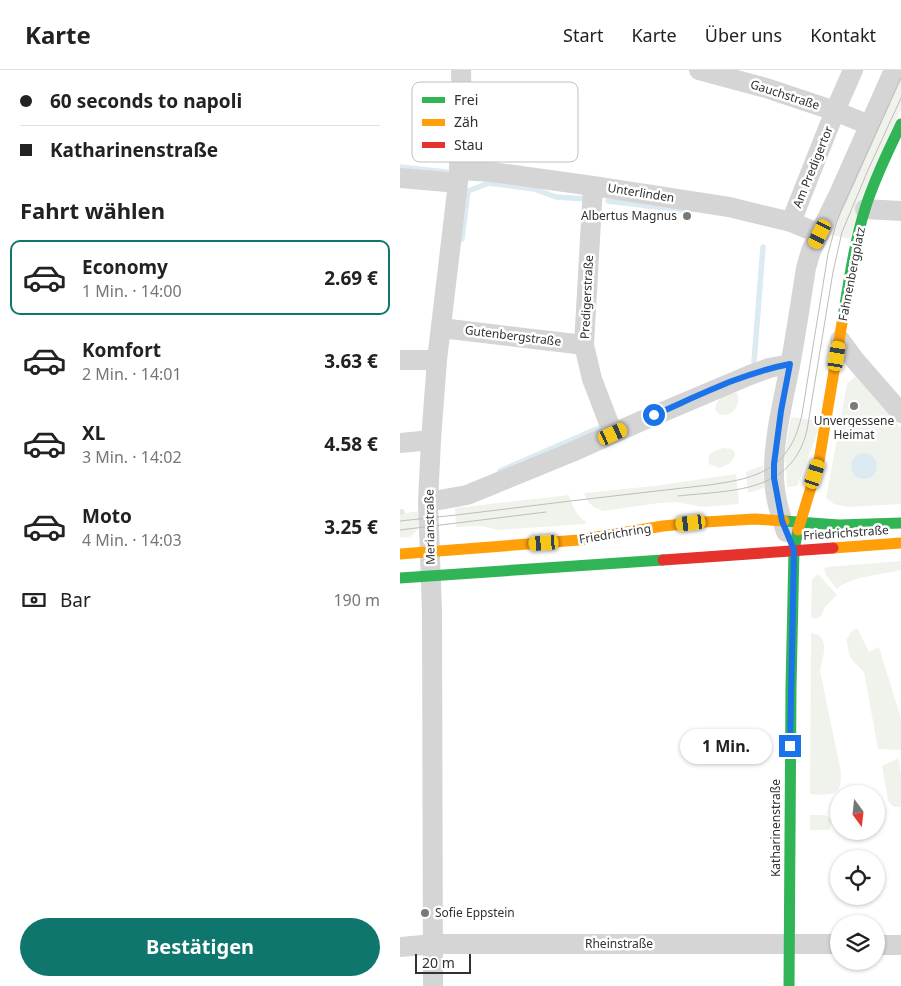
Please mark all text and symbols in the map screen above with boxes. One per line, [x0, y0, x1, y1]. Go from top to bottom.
text: Karte [25, 18, 91, 51]
text: Start [563, 23, 603, 47]
text: Karte [631, 23, 677, 47]
text: Über uns [705, 23, 782, 47]
text: Kontakt [810, 23, 876, 47]
street label: Gauchstraße [748, 75, 822, 114]
legend [412, 82, 578, 162]
text: 60 seconds to napoli [50, 88, 242, 114]
text: Frei [454, 90, 478, 109]
text: Zäh [454, 112, 479, 131]
street label: Am Predigertor [788, 123, 837, 210]
text: Stau [454, 135, 483, 154]
text: Katharinenstraße [50, 137, 218, 163]
street label: Unterlinden [606, 179, 676, 206]
text: Fahrt wählen [20, 195, 165, 225]
place label: Albertus Magnus [581, 207, 677, 224]
marker: Albertus Magnus [681, 210, 693, 222]
car [806, 217, 833, 251]
street label: Fahnenbergplatz [834, 225, 869, 322]
text: Economy [82, 254, 168, 280]
street label: Predigerstraße [576, 254, 597, 339]
icon: car [22, 255, 67, 300]
text: 2.69 € [324, 265, 378, 291]
text: 1 Min. · 14:00 [82, 280, 182, 302]
street label: Gutenbergstraße [464, 321, 562, 350]
text: Komfort [82, 337, 161, 363]
icon: car [22, 338, 67, 383]
car [827, 340, 846, 372]
text: 3.63 € [324, 348, 378, 374]
text: 2 Min. · 14:01 [82, 363, 182, 385]
marker: Unvergessene Heimat [848, 400, 860, 412]
route start [643, 404, 665, 426]
place label: Unvergessene Heimat [814, 412, 894, 443]
text: XL [82, 420, 105, 446]
icon: car [22, 421, 67, 466]
car [596, 421, 629, 447]
text: 4.58 € [324, 431, 378, 457]
text: 3 Min. · 14:02 [82, 446, 182, 468]
car [803, 457, 826, 491]
street label: Merianstraße [420, 489, 439, 565]
text: Moto [82, 503, 132, 529]
icon: car [22, 504, 67, 549]
text: 3.25 € [324, 514, 378, 540]
car [675, 514, 706, 532]
street label: Friedrichring [578, 519, 652, 548]
street label: Friedrichstraße [803, 521, 889, 544]
text: 4 Min. · 14:03 [82, 529, 182, 551]
car [528, 534, 559, 552]
icon: cash [20, 586, 48, 614]
text: Bar [60, 587, 91, 613]
text: 190 m [333, 589, 380, 611]
callout: 1 Min. [680, 728, 772, 764]
text: 1 Min. [702, 735, 750, 757]
route end [779, 735, 801, 757]
street label: Katharinenstraße [767, 779, 784, 877]
north arrow [830, 785, 885, 840]
map controls [830, 785, 885, 970]
button: locate [830, 850, 885, 905]
place label: Sofie Eppstein [435, 904, 515, 921]
marker: Sofie Eppstein [419, 907, 431, 919]
button: layers [830, 915, 885, 970]
button: Bestätigen [20, 918, 380, 976]
street label: Rheinstraße [585, 935, 653, 952]
scale bar [415, 951, 471, 974]
text: 20 m [422, 953, 455, 972]

